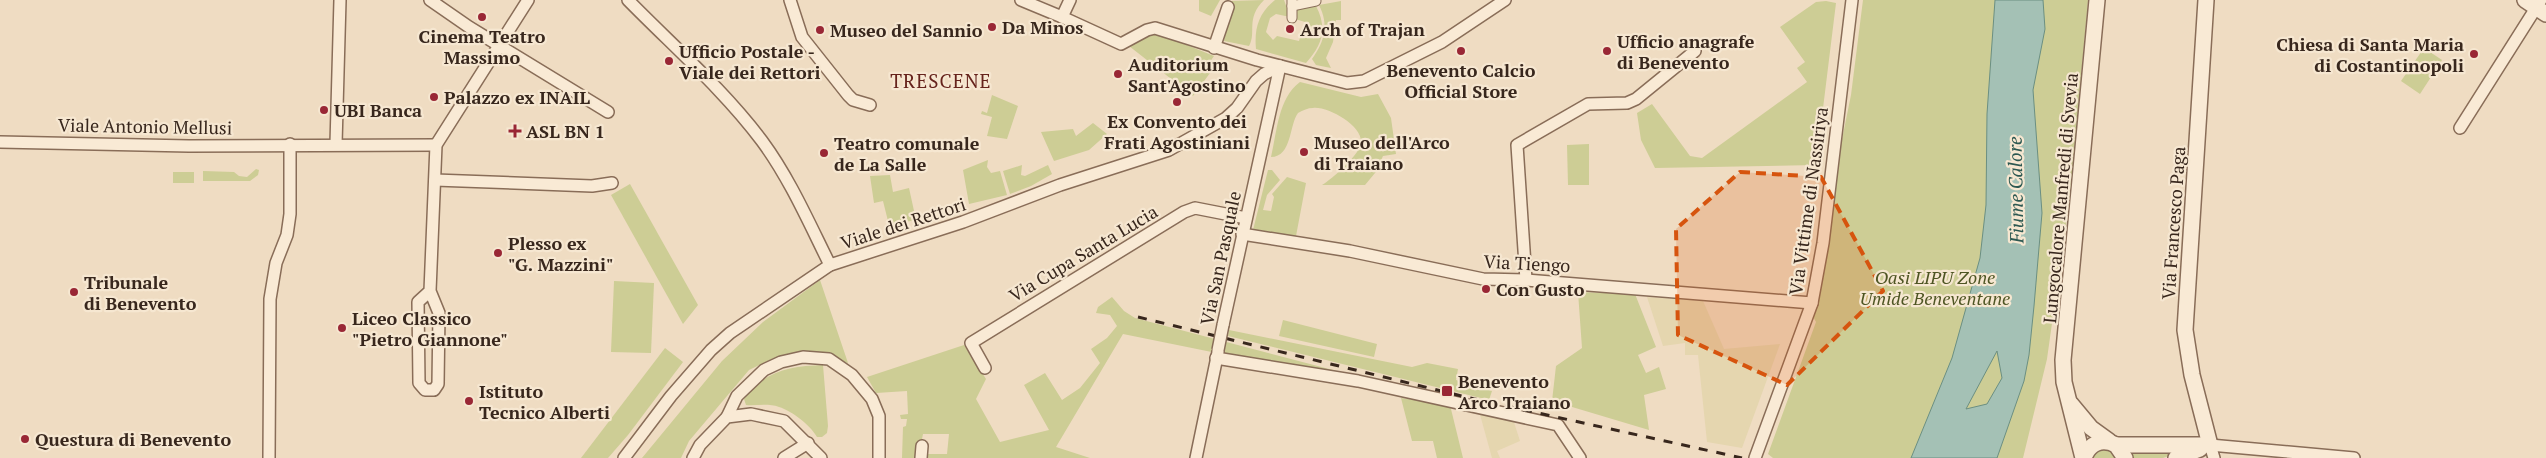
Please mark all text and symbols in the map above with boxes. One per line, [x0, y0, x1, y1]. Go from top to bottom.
marker: Cinema Teatro Massimo [476, 11, 488, 23]
place label: Da Minos [1002, 15, 1083, 39]
place label: Arch of Trajan [1300, 17, 1425, 41]
place label: Museo del Sannio [830, 18, 983, 42]
marker: Da Minos [986, 21, 998, 33]
marker: Arch of Trajan [1284, 23, 1296, 35]
place label: Cinema Teatro Massimo [419, 24, 546, 69]
marker: Museo del Sannio [814, 24, 826, 36]
place label: Ufficio anagrafe di Benevento [1617, 29, 1755, 74]
place label: Chiesa di Santa Maria di Costantinopoli [2276, 32, 2464, 77]
place label: Ufficio Postale - Viale dei Rettori [679, 39, 820, 84]
marker: Benevento Calcio Official Store [1455, 45, 1467, 57]
marker: Ufficio anagrafe di Benevento [1601, 45, 1613, 57]
marker: Chiesa di Santa Maria di Costantinopoli [2468, 48, 2480, 60]
place label: Auditorium Sant'Agostino [1128, 52, 1246, 97]
marker: Ufficio Postale - Viale dei Rettori [663, 55, 675, 67]
place label: Benevento Calcio Official Store [1387, 58, 1536, 103]
district label: TRESCENE [890, 68, 992, 93]
marker: Auditorium Sant'Agostino [1112, 68, 1124, 80]
street label: Lungocalore Manfredi di Svevia [2037, 72, 2083, 324]
place label: Palazzo ex INAIL [444, 85, 590, 109]
marker: Palazzo ex INAIL [428, 91, 440, 103]
marker: Ex Convento dei Frati Agostiniani [1171, 96, 1183, 108]
place label: UBI Banca [334, 98, 422, 122]
marker: UBI Banca [318, 104, 330, 116]
street label: Via Vittime di Nassiriya [1783, 105, 1833, 297]
place label: Ex Convento dei Frati Agostiniani [1104, 109, 1250, 154]
street label: Viale Antonio Mellusi [58, 112, 232, 140]
place label: ASL BN 1 [526, 119, 605, 143]
marker: ASL BN 1 [508, 124, 522, 138]
place label: Museo dell'Arco di Traiano [1314, 130, 1450, 175]
place label: Teatro comunale de La Salle [834, 131, 980, 176]
water label: Fiume Calore [2002, 136, 2028, 245]
marker: Museo dell'Arco di Traiano [1298, 146, 1310, 158]
street label: Via Francesco Paga [2156, 146, 2190, 300]
marker: Teatro comunale de La Salle [818, 147, 830, 159]
street label: Via San Pasquale [1194, 189, 1246, 327]
street label: Viale dei Rettori [837, 191, 969, 255]
street label: Via Cupa Santa Lucia [1004, 199, 1162, 307]
place label: Plesso ex "G. Mazzini" [508, 231, 613, 276]
marker: Plesso ex "G. Mazzini" [492, 247, 504, 259]
street label: Via Tiengo [1483, 249, 1571, 277]
park label: Oasi LIPU Zone Umide Beneventane [1860, 265, 2010, 310]
place label: Tribunale di Benevento [84, 270, 197, 315]
place label: Con Gusto [1496, 277, 1585, 301]
marker: Con Gusto [1480, 283, 1492, 295]
marker: Tribunale di Benevento [68, 286, 80, 298]
place label: Liceo Classico "Pietro Giannone" [352, 306, 508, 351]
marker: Liceo Classico "Pietro Giannone" [336, 322, 348, 334]
place label: Benevento Arco Traiano [1458, 369, 1571, 414]
place label: Istituto Tecnico Alberti [479, 379, 610, 424]
marker: Benevento Arco Traiano [1440, 384, 1454, 398]
marker: Istituto Tecnico Alberti [463, 395, 475, 407]
place label: Questura di Benevento [35, 427, 231, 451]
marker: Questura di Benevento [19, 433, 31, 445]

